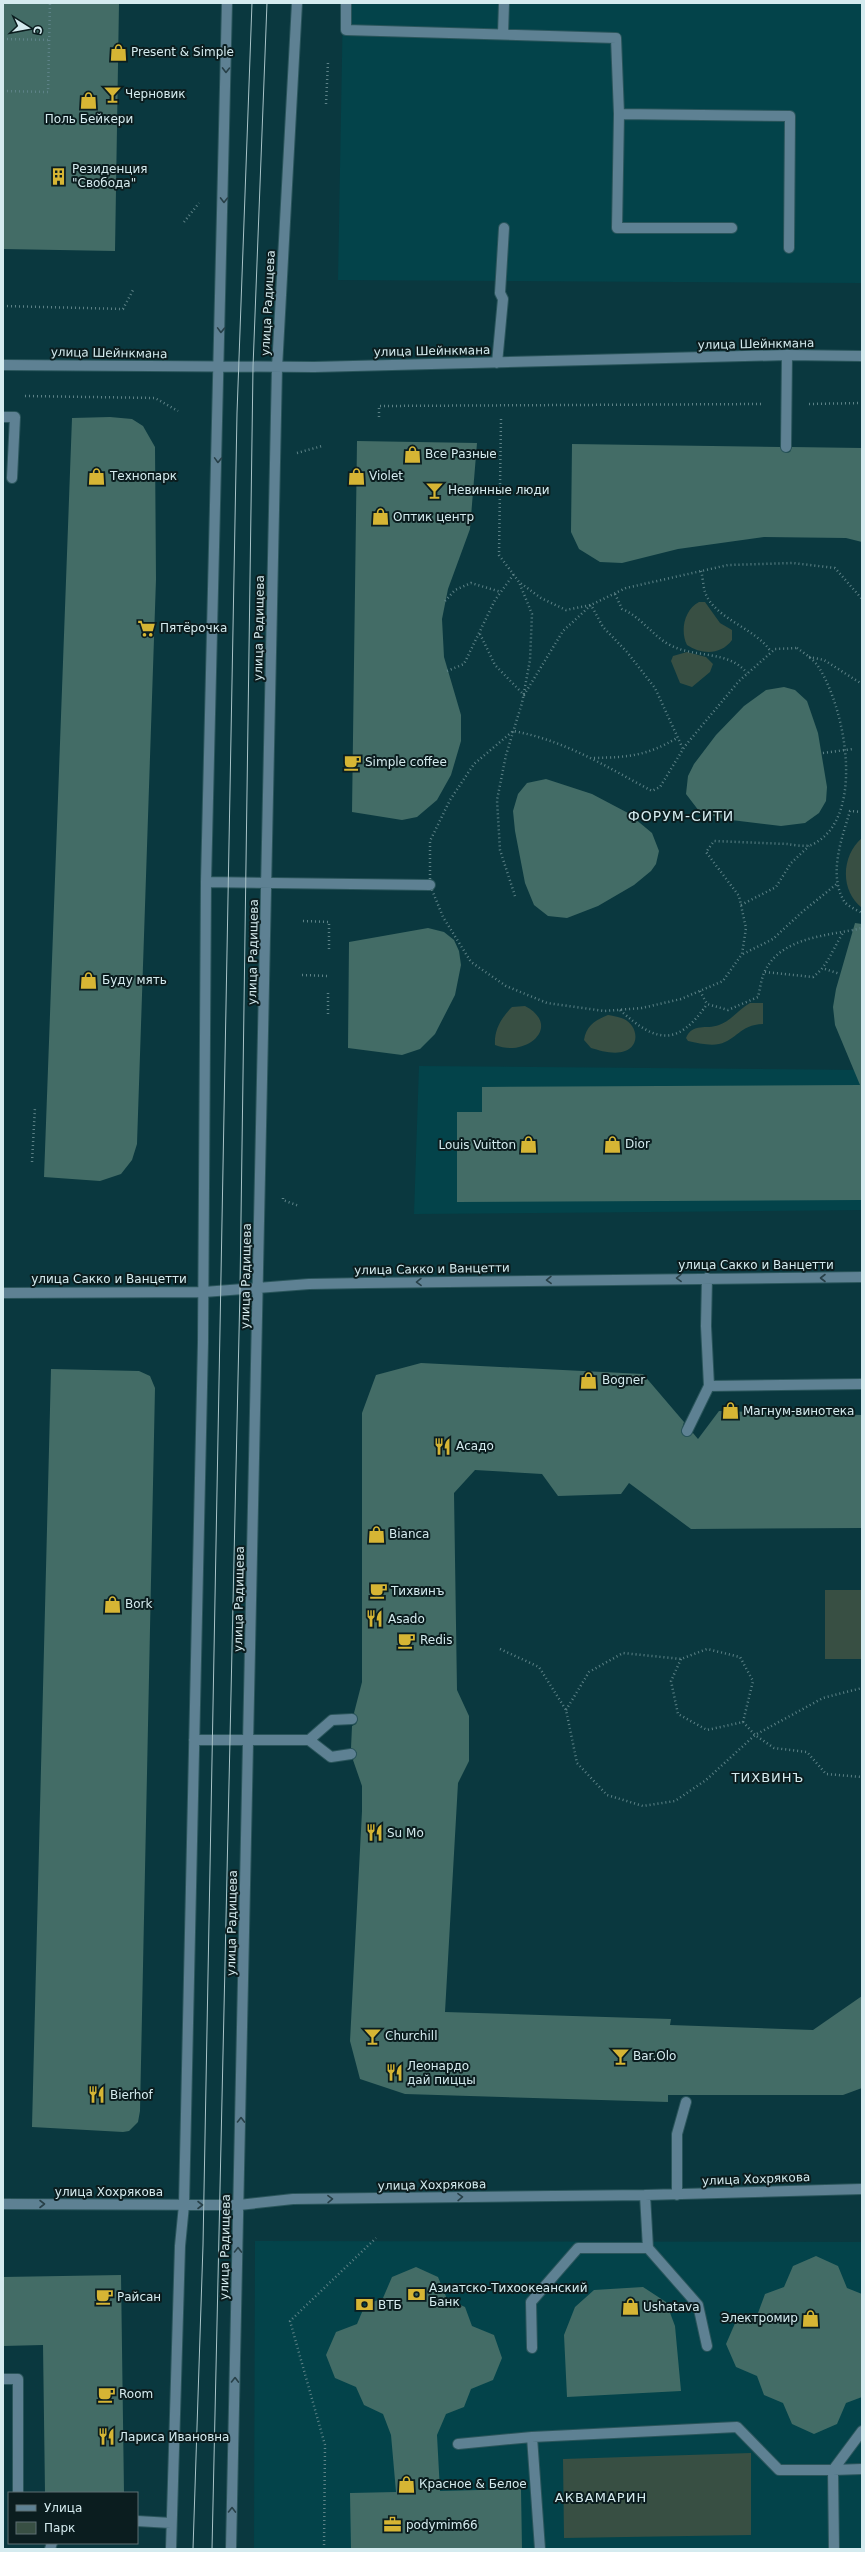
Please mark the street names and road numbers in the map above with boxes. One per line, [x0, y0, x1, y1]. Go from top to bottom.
street label: улица Радищева [258, 250, 278, 356]
street label: улица Шейнкмана [698, 336, 814, 352]
street label: улица Шейнкмана [374, 343, 490, 359]
street label: улица Шейнкмана [51, 345, 167, 361]
street label: улица Радищева [251, 575, 267, 681]
street label: улица Радищева [245, 899, 261, 1005]
street label: улица Радищева [238, 1223, 254, 1329]
street label: улица Сакко и Ванцетти [678, 1258, 834, 1272]
street label: улица Сакко и Ванцетти [354, 1261, 510, 1277]
street label: улица Сакко и Ванцетти [31, 1272, 187, 1286]
street label: улица Радищева [231, 1546, 247, 1652]
street label: улица Радищева [224, 1870, 240, 1976]
street label: улица Хохрякова [702, 2170, 810, 2188]
street label: улица Хохрякова [378, 2177, 486, 2193]
street label: улица Хохрякова [55, 2185, 163, 2199]
street label: улица Радищева [217, 2194, 233, 2300]

